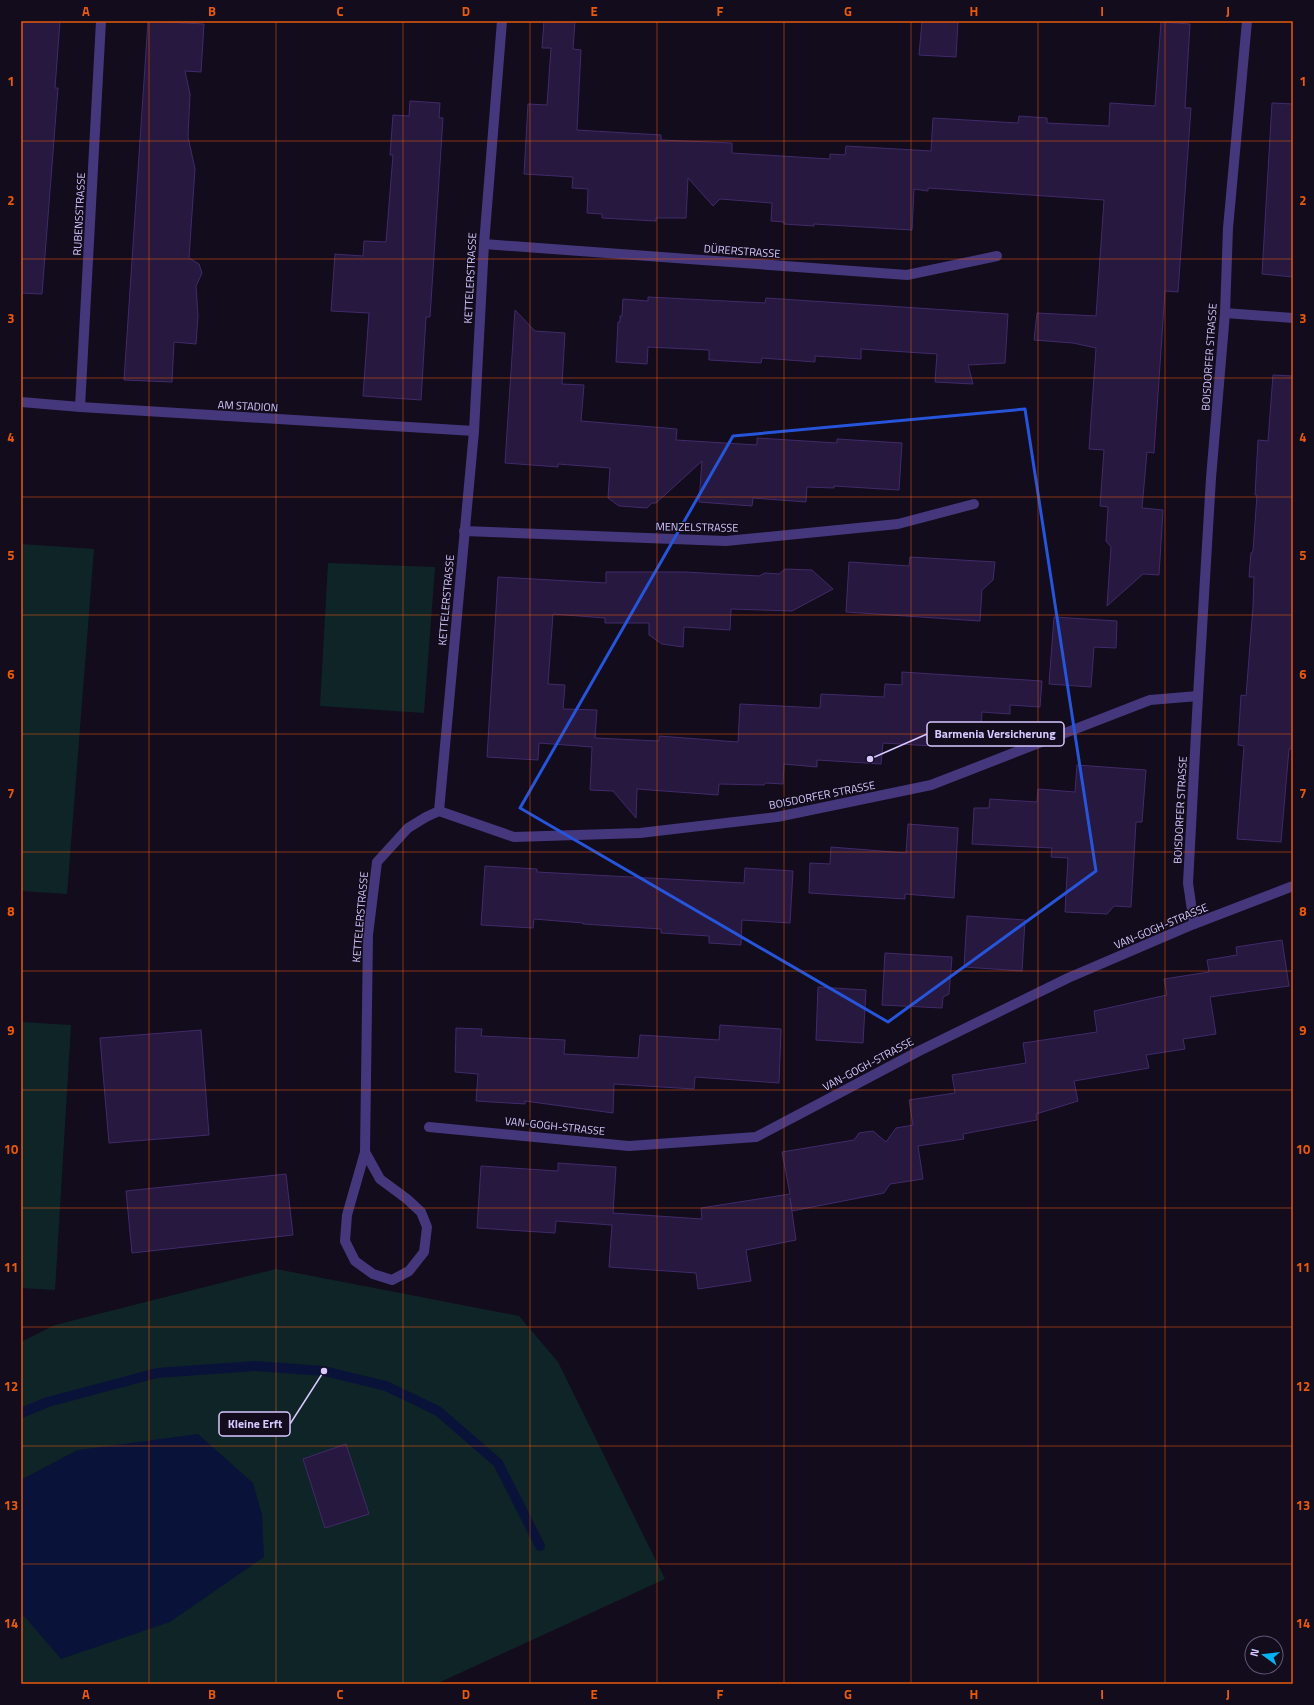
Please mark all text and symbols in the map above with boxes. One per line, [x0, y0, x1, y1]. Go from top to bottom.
text: A [82, 1, 90, 21]
text: B [208, 1, 216, 21]
text: C [336, 1, 344, 21]
text: D [462, 1, 470, 21]
text: E [590, 1, 598, 21]
text: F [717, 1, 724, 21]
text: G [844, 1, 852, 21]
text: H [970, 1, 978, 21]
text: I [1100, 1, 1104, 21]
text: J [1226, 1, 1230, 21]
text: 1 [7, 71, 15, 91]
text: 1 [1299, 71, 1307, 91]
street label: RUBENSSTRASSE [69, 172, 89, 256]
text: 2 [7, 190, 15, 210]
text: 2 [1299, 190, 1307, 210]
street label: KETTELERSTRASSE [460, 232, 480, 324]
street label: DÜRERSTRASSE [703, 240, 781, 262]
street label: BOISDORFER STRASSE [1197, 303, 1221, 411]
text: 3 [7, 308, 15, 328]
text: 3 [1299, 308, 1307, 328]
street label: AM STADION [217, 396, 279, 416]
text: 4 [7, 427, 15, 447]
text: 4 [1299, 427, 1307, 447]
street label: MENZELSTRASSE [655, 518, 739, 536]
text: 5 [7, 545, 15, 565]
text: 5 [1299, 545, 1307, 565]
street label: KETTELERSTRASSE [434, 554, 458, 646]
text: 6 [7, 664, 15, 684]
text: 6 [1299, 664, 1307, 684]
callout: Barmenia Versicherung [927, 722, 1064, 746]
text: Barmenia Versicherung [934, 724, 1056, 743]
street label: BOISDORFER STRASSE [1169, 756, 1191, 864]
street label: BOISDORFER STRASSE [768, 777, 876, 813]
text: 7 [7, 783, 15, 803]
text: 7 [1299, 783, 1307, 803]
street label: KETTELERSTRASSE [348, 871, 372, 963]
street label: VAN-GOGH-STRASSE [1112, 899, 1210, 953]
text: 8 [7, 901, 15, 921]
text: 8 [1299, 901, 1307, 921]
text: 9 [7, 1020, 15, 1040]
text: 9 [1299, 1020, 1307, 1040]
street label: VAN-GOGH-STRASSE [820, 1033, 916, 1095]
street label: VAN-GOGH-STRASSE [504, 1113, 606, 1139]
text: 10 [4, 1139, 18, 1159]
text: 10 [1296, 1139, 1310, 1159]
text: 11 [4, 1257, 18, 1277]
text: 11 [1296, 1257, 1310, 1277]
text: 12 [4, 1376, 18, 1396]
text: 12 [1296, 1376, 1310, 1396]
callout: Kleine Erft [219, 1412, 290, 1436]
text: Kleine Erft [228, 1414, 283, 1433]
text: 13 [4, 1495, 18, 1515]
text: 13 [1296, 1495, 1310, 1515]
text: 14 [4, 1613, 18, 1633]
text: 14 [1296, 1613, 1310, 1633]
north arrow [1244, 1635, 1284, 1675]
text: N [1246, 1647, 1263, 1658]
text: A [82, 1684, 90, 1704]
text: B [208, 1684, 216, 1704]
text: C [336, 1684, 344, 1704]
text: D [462, 1684, 470, 1704]
text: E [590, 1684, 598, 1704]
text: F [717, 1684, 724, 1704]
text: G [844, 1684, 852, 1704]
text: H [970, 1684, 978, 1704]
text: I [1100, 1684, 1104, 1704]
text: J [1226, 1684, 1230, 1704]

